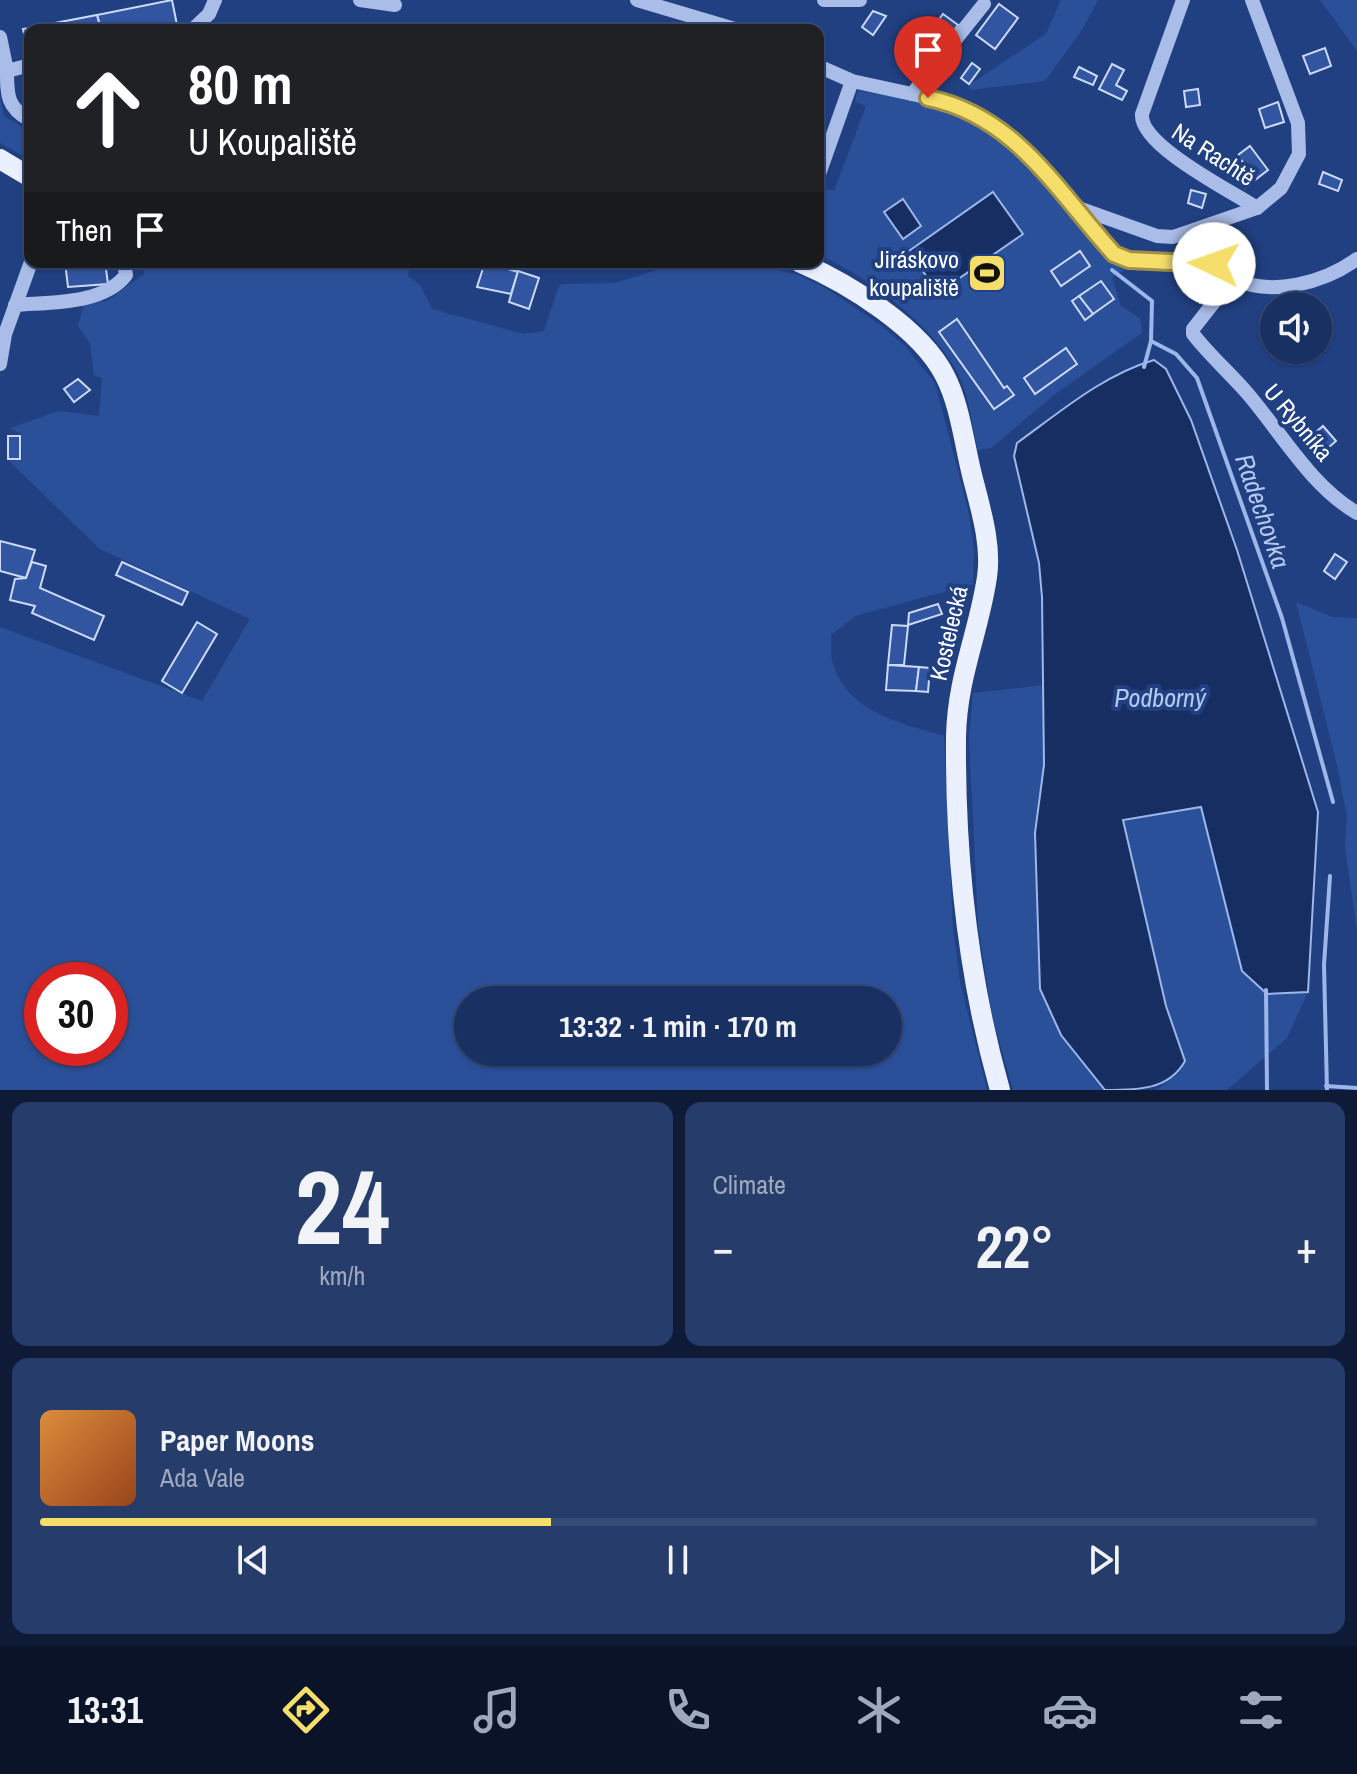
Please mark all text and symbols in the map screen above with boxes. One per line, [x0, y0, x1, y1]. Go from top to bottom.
pin [894, 16, 962, 98]
icon: arrive [906, 28, 950, 72]
text: 80 m [188, 46, 293, 121]
icon: ahead [56, 56, 160, 160]
street label: Na Rachtě [1166, 115, 1262, 193]
text: U Koupaliště [188, 118, 357, 166]
icon: arrive [128, 208, 172, 252]
text: Then [56, 210, 112, 250]
position arrow [1172, 222, 1256, 306]
place label: Jiráskovo koupaliště [869, 243, 959, 303]
sports icon: Jiráskovo koupaliště [966, 252, 1008, 294]
map controls [1260, 292, 1332, 364]
button: sound [1260, 292, 1332, 364]
street label: U Rybníka [1257, 377, 1341, 468]
water label: Radechovka [1227, 449, 1299, 573]
street label: Kostelecká [922, 582, 974, 683]
water label: Podborný [1114, 680, 1207, 715]
speed limit sign: 30 [24, 962, 128, 1066]
text: 13:32 · 1 min · 170 m [559, 1006, 797, 1046]
text: 24 [295, 1136, 390, 1276]
text: Climate [713, 1167, 786, 1202]
text: 22° [975, 1206, 1054, 1287]
text: − [713, 1217, 734, 1277]
text: + [1296, 1217, 1317, 1277]
text: km/h [319, 1258, 365, 1293]
text: Paper Moons [160, 1420, 314, 1460]
text: Ada Vale [160, 1460, 245, 1495]
icon: previous [231, 1538, 275, 1582]
icon: pause [656, 1538, 700, 1582]
icon: next [1082, 1538, 1126, 1582]
icon: directions [278, 1682, 334, 1738]
icon: music [469, 1682, 525, 1738]
icon: phone [660, 1682, 716, 1738]
icon: climate [851, 1682, 907, 1738]
icon: car [1042, 1682, 1098, 1738]
icon: filters [1233, 1682, 1289, 1738]
text: 13:31 [68, 1686, 143, 1734]

